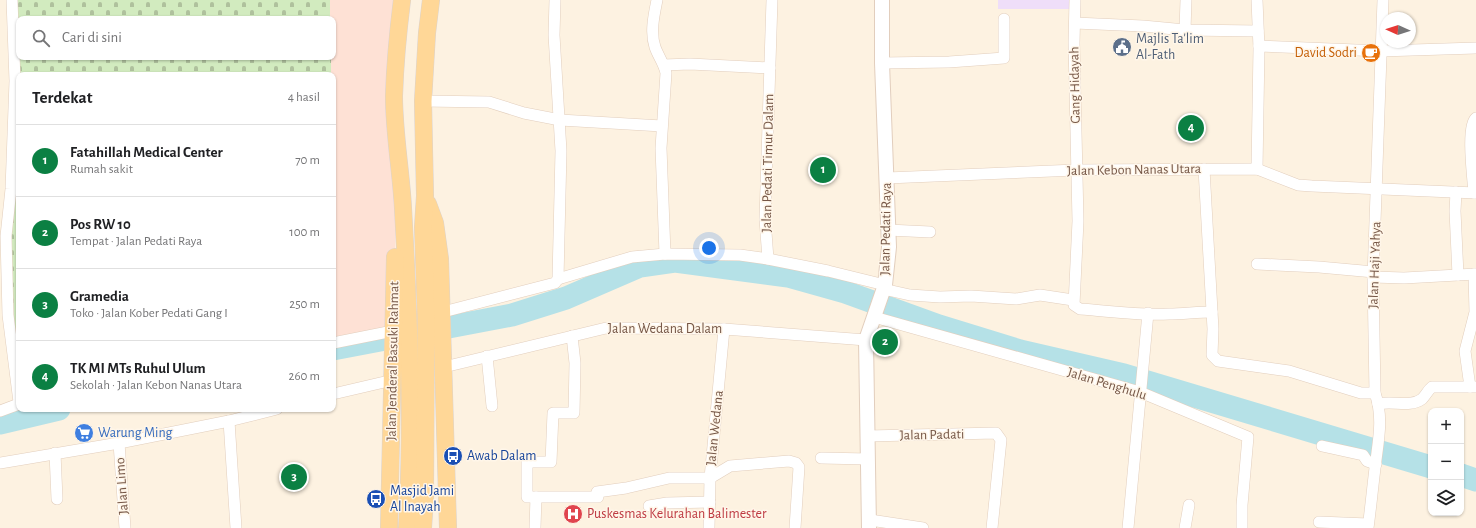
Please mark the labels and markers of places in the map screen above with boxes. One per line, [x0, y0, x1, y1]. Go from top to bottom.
place label: Majlis Ta'lim Al-Fath [1136, 32, 1204, 62]
public building icon: Majlis Ta'lim Al-Fath [1111, 36, 1133, 58]
cafe icon: David Sodri [1360, 42, 1382, 64]
place label: David Sodri [1294, 46, 1357, 60]
pin: 4 [1178, 113, 1204, 143]
pin: 1 [810, 155, 836, 185]
pin: 2 [872, 327, 898, 357]
supermarket icon: Warung Ming [73, 422, 95, 444]
place label: Warung Ming [98, 426, 173, 440]
bus stop icon: Awab Dalam [442, 445, 464, 467]
place label: Awab Dalam [467, 449, 537, 463]
pin: 3 [281, 462, 307, 492]
place label: Masjid Jami Al Inayah [390, 484, 454, 514]
bus stop icon: Masjid Jami Al Inayah [365, 488, 387, 510]
hospital icon: Puskesmas Kelurahan Balimester [562, 503, 584, 525]
place label: Puskesmas Kelurahan Balimester [587, 507, 767, 521]

